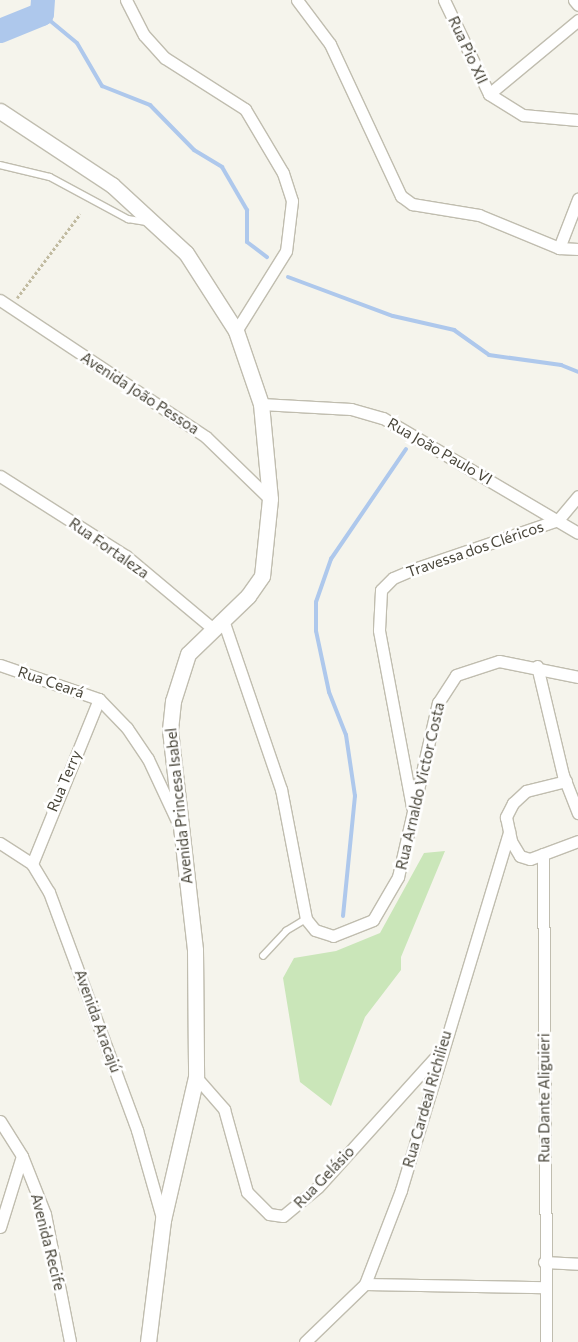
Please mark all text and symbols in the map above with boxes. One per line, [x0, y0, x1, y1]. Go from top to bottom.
street label: Rua Pio XII [444, 13, 492, 87]
street label: Avenida João Pessoa [77, 348, 203, 438]
street label: Rua João Paulo VI [385, 414, 495, 488]
street label: Rua Fortaleza [66, 514, 152, 582]
street label: Travessa dos Cléricos [404, 517, 546, 581]
street label: Rua Ceará [16, 662, 86, 702]
street label: Rua Arnaldo Victor Costa [392, 700, 448, 872]
street label: Avenida Princesa Isabel [162, 727, 196, 885]
street label: Rua Terry [43, 747, 85, 815]
street label: Avenida Aracajú [71, 967, 125, 1075]
street label: Rua Cardeal Richilieu [399, 1028, 455, 1170]
street label: Rua Dante Aliguieri [535, 1033, 553, 1163]
street label: Rua Gelásio [290, 1142, 358, 1212]
street label: Avenida Recife [27, 1192, 69, 1292]

